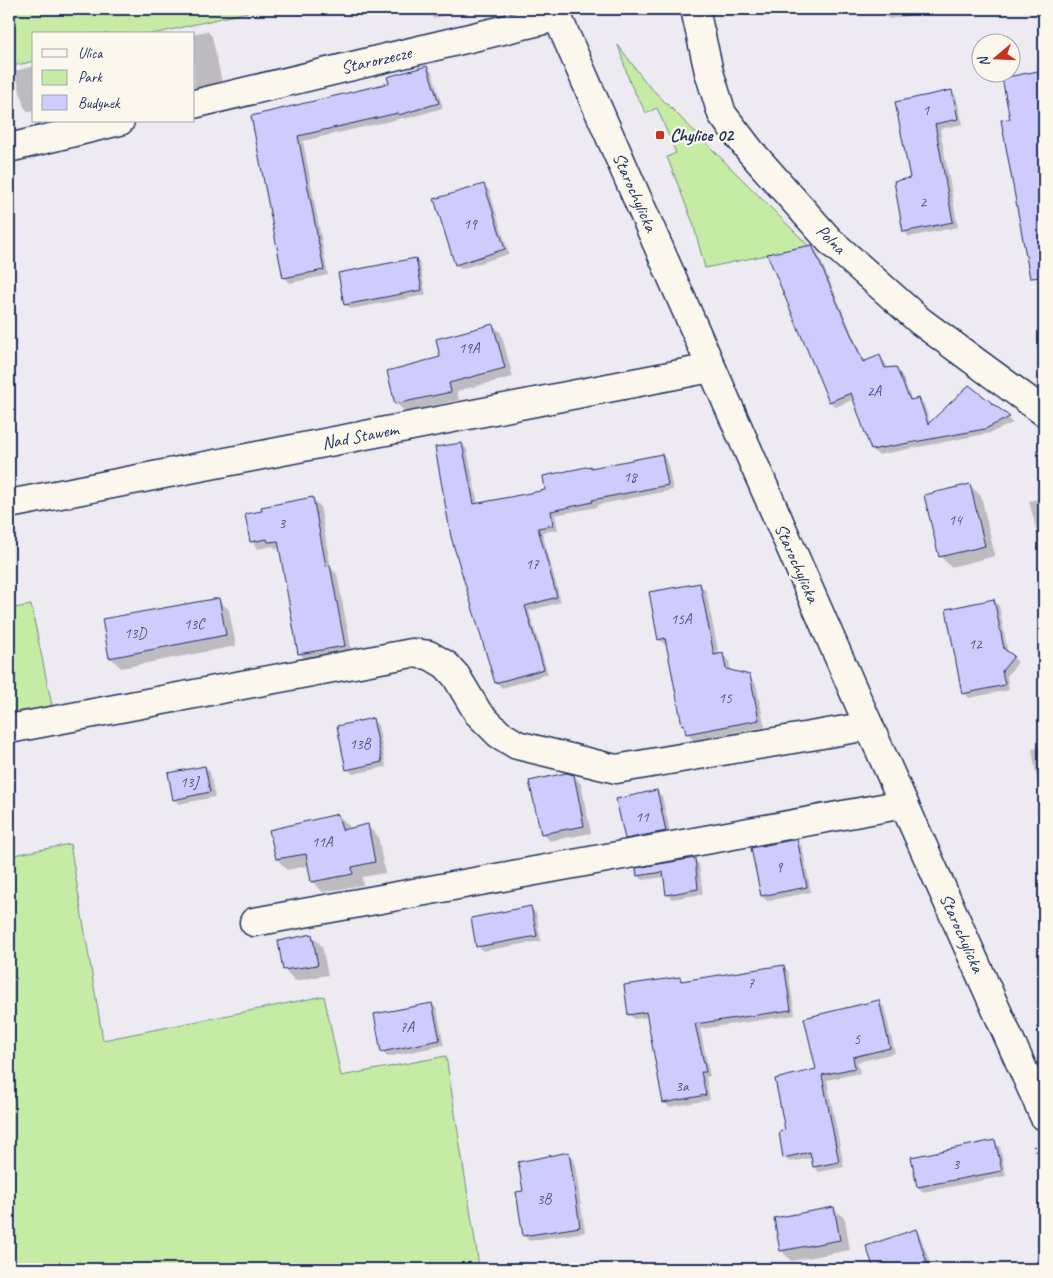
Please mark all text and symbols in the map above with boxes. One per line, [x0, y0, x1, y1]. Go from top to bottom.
legend [32, 32, 195, 122]
north arrow [970, 32, 1020, 82]
street label: Starorzecze [339, 41, 414, 79]
text: Ulica [78, 44, 103, 63]
text: N [974, 53, 994, 69]
text: Park [78, 68, 103, 87]
text: Budynek [78, 94, 121, 113]
house number: 1 [923, 101, 931, 120]
place label: Chylice 02 [670, 124, 735, 146]
marker: Chylice 02 [654, 129, 666, 141]
street label: Starochylicka [608, 149, 663, 236]
house number: 2 [920, 193, 928, 212]
house number: 19 [463, 215, 478, 234]
street label: Polna [812, 220, 852, 260]
house number: 19A [458, 339, 481, 358]
house number: 2A [867, 382, 883, 401]
street label: Nad Stawem [320, 417, 402, 454]
house number: 18 [623, 468, 638, 487]
house number: 14 [948, 511, 963, 530]
house number: 3 [279, 514, 287, 533]
street label: Starochylicka [770, 520, 825, 607]
house number: 17 [525, 555, 540, 574]
house number: 15A [670, 610, 693, 629]
house number: 13C [184, 615, 206, 634]
house number: 13D [124, 624, 147, 643]
house number: 12 [968, 635, 983, 654]
house number: 15 [718, 689, 733, 708]
house number: 13B [349, 735, 372, 754]
house number: 13J [180, 773, 200, 792]
house number: 11 [635, 808, 650, 827]
house number: 11A [311, 833, 334, 852]
house number: 9 [776, 858, 784, 877]
street label: Starochylicka [935, 890, 990, 977]
house number: 7 [748, 974, 756, 993]
house number: 7A [400, 1018, 416, 1037]
house number: 5 [854, 1030, 862, 1049]
house number: 3a [675, 1077, 690, 1096]
house number: 3 [953, 1155, 961, 1174]
house number: 3B [537, 1190, 552, 1209]

